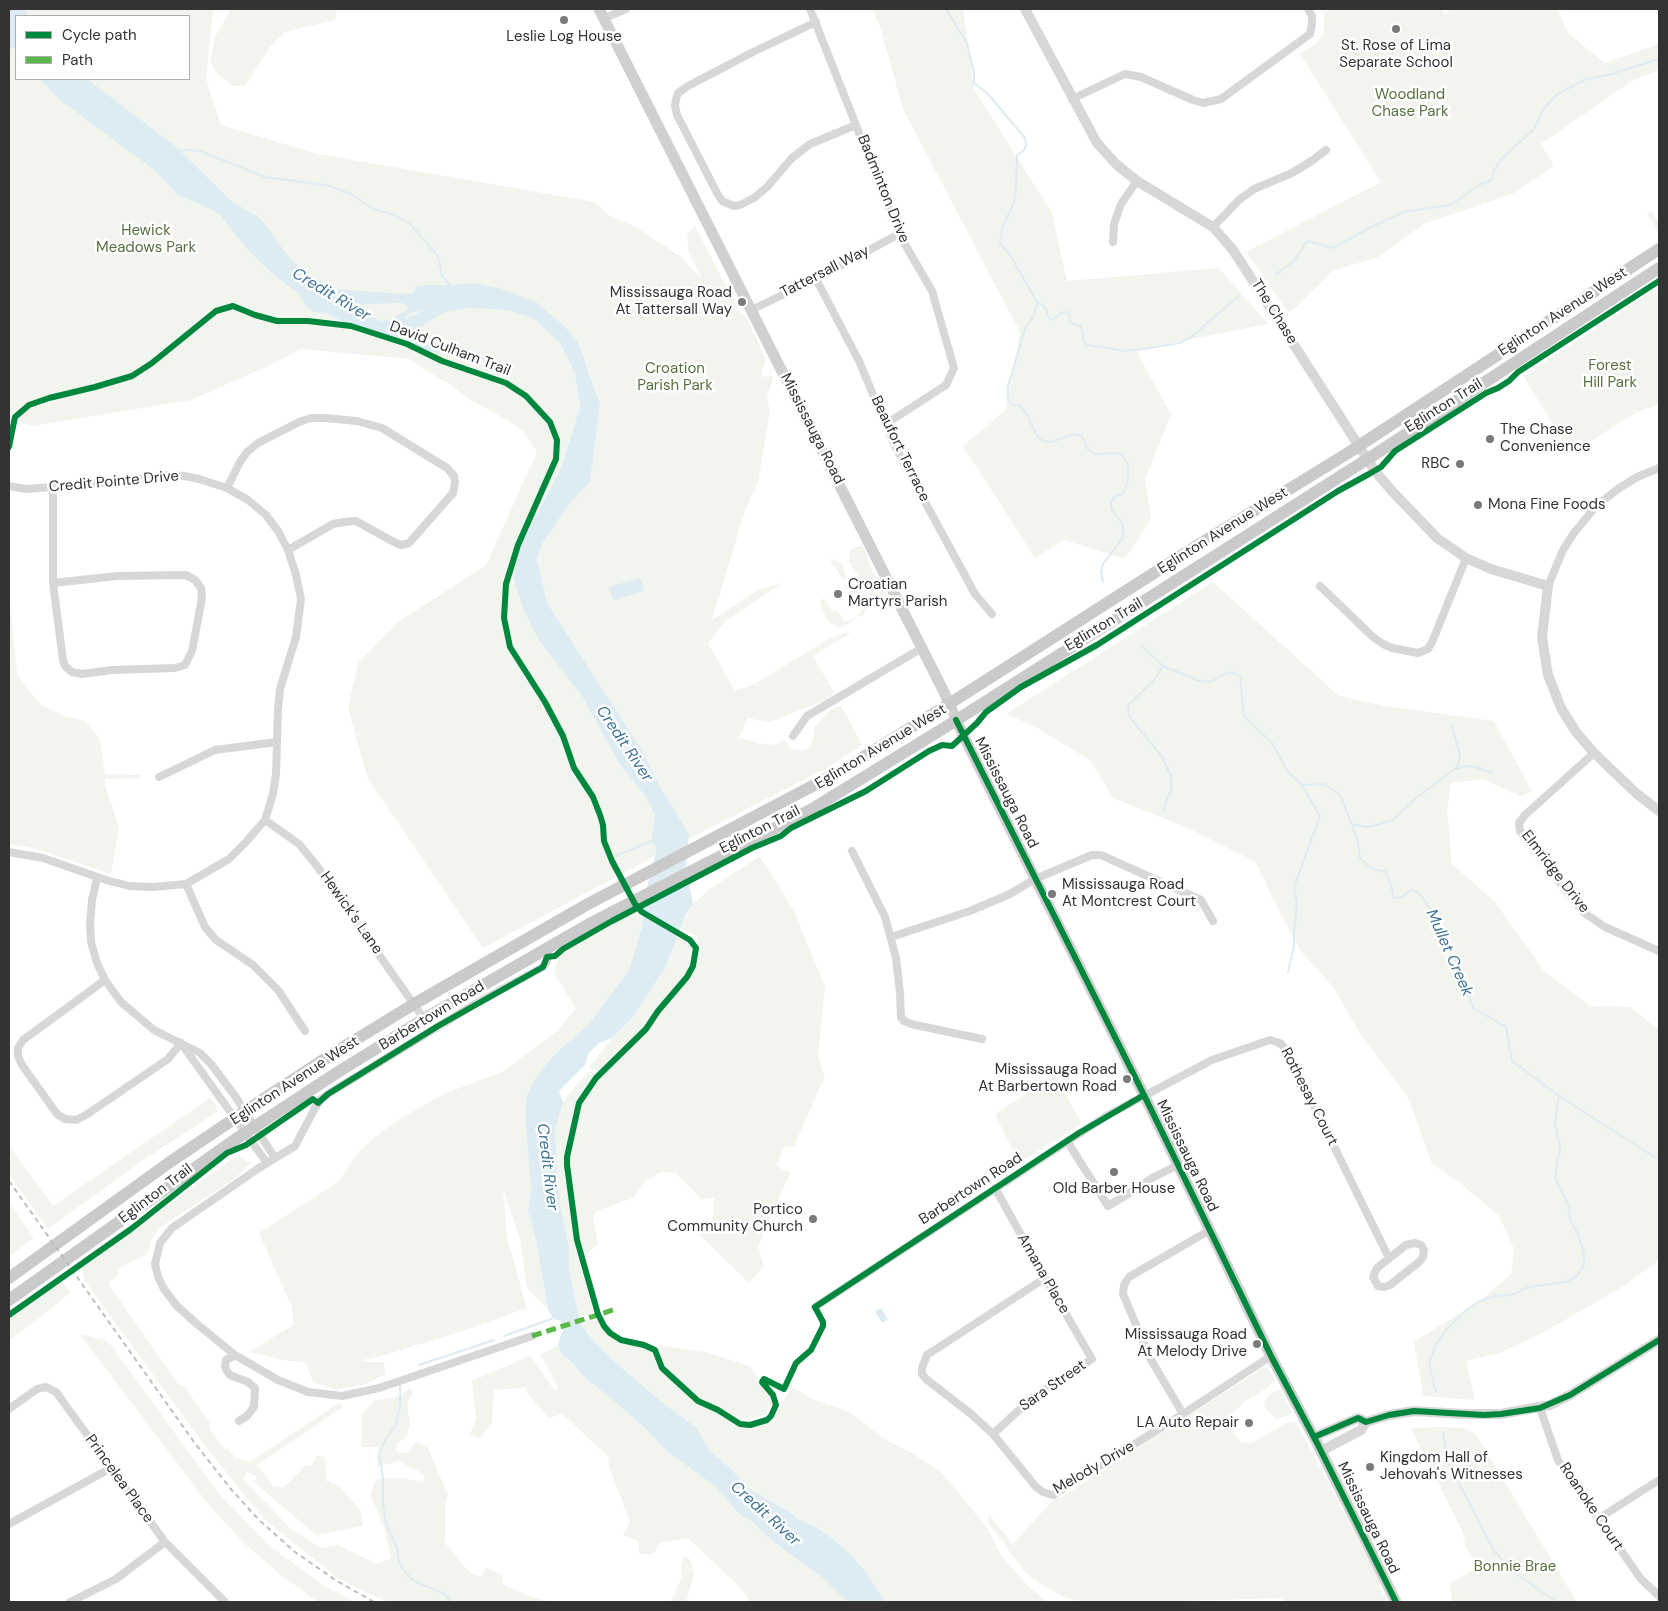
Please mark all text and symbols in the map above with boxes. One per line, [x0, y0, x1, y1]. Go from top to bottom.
marker: Leslie Log House [558, 14, 570, 26]
legend [15, 15, 190, 80]
marker: St. Rose of Lima Separate School [1390, 23, 1402, 35]
text: Cycle path [62, 25, 137, 45]
place label: Leslie Log House [506, 28, 622, 46]
place label: St. Rose of Lima Separate School [1339, 37, 1453, 72]
text: Path [62, 50, 93, 70]
park label: Woodland Chase Park [1371, 86, 1449, 121]
street label: Badminton Drive [853, 132, 913, 246]
park label: Hewick Meadows Park [96, 222, 196, 257]
street label: Tattersall Way [778, 242, 872, 302]
water label: Credit River [288, 264, 374, 326]
street label: Eglinton Avenue West [1495, 264, 1631, 360]
street label: The Chase [1247, 276, 1301, 348]
place label: Mississauga Road At Tattersall Way [610, 284, 732, 319]
marker: Mississauga Road At Tattersall Way [736, 296, 748, 308]
street label: David Culham Trail [387, 318, 513, 380]
park label: Forest Hill Park [1583, 357, 1637, 392]
park label: Croation Parish Park [637, 360, 713, 395]
street label: Mississauga Road [776, 371, 848, 487]
street label: Eglinton Trail [1402, 375, 1486, 437]
street label: Beaufort Terrace [867, 393, 933, 505]
place label: The Chase Convenience [1500, 421, 1591, 456]
marker: The Chase Convenience [1484, 433, 1496, 445]
place label: RBC [1421, 455, 1450, 473]
marker: RBC [1454, 458, 1466, 470]
street label: Credit Pointe Drive [48, 467, 180, 497]
street label: Eglinton Avenue West [1155, 484, 1291, 578]
place label: Mona Fine Foods [1488, 496, 1605, 514]
marker: Mona Fine Foods [1472, 499, 1484, 511]
place label: Croatian Martyrs Parish [848, 576, 947, 611]
marker: Croatian Martyrs Parish [832, 588, 844, 600]
street label: Eglinton Trail [1062, 595, 1146, 655]
street label: Eglinton Avenue West [812, 701, 950, 793]
water label: Credit River [592, 702, 656, 786]
street label: Mississauga Road [970, 735, 1042, 851]
street label: Eglinton Trail [717, 802, 803, 858]
street label: Elmridge Drive [1517, 827, 1593, 917]
street label: Hewick's Lane [316, 868, 386, 958]
place label: Mississauga Road At Montcrest Court [1062, 876, 1196, 911]
marker: Mississauga Road At Montcrest Court [1046, 888, 1058, 900]
water label: Mullet Creek [1421, 906, 1477, 1000]
street label: Barbertown Road [376, 978, 488, 1054]
street label: Eglinton Avenue West [227, 1033, 363, 1129]
street label: Rothesay Court [1277, 1045, 1341, 1149]
place label: Mississauga Road At Barbertown Road [978, 1061, 1117, 1096]
marker: Mississauga Road At Barbertown Road [1121, 1073, 1133, 1085]
street label: Mississauga Road [1152, 1097, 1222, 1215]
water label: Credit River [532, 1122, 562, 1212]
street label: Barbertown Road [916, 1149, 1026, 1229]
street label: Eglinton Trail [116, 1160, 196, 1228]
marker: Old Barber House [1108, 1166, 1120, 1178]
place label: Old Barber House [1053, 1180, 1175, 1198]
place label: Portico Community Church [667, 1201, 803, 1236]
marker: Portico Community Church [807, 1213, 819, 1225]
street label: Amana Place [1013, 1231, 1073, 1317]
place label: Mississauga Road At Melody Drive [1125, 1326, 1247, 1361]
marker: Mississauga Road At Melody Drive [1251, 1338, 1263, 1350]
street label: Sara Street [1016, 1357, 1090, 1415]
place label: LA Auto Repair [1137, 1414, 1239, 1432]
marker: LA Auto Repair [1243, 1417, 1255, 1429]
street label: Princelea Place [81, 1431, 157, 1527]
street label: Melody Drive [1050, 1438, 1138, 1498]
place label: Kingdom Hall of Jehovah's Witnesses [1380, 1449, 1523, 1484]
street label: Mississauga Road [1333, 1459, 1403, 1577]
street label: Roanoke Court [1555, 1460, 1627, 1554]
marker: Kingdom Hall of Jehovah's Witnesses [1364, 1461, 1376, 1473]
water label: Credit River [726, 1478, 804, 1550]
park label: Bonnie Brae [1474, 1558, 1556, 1576]

